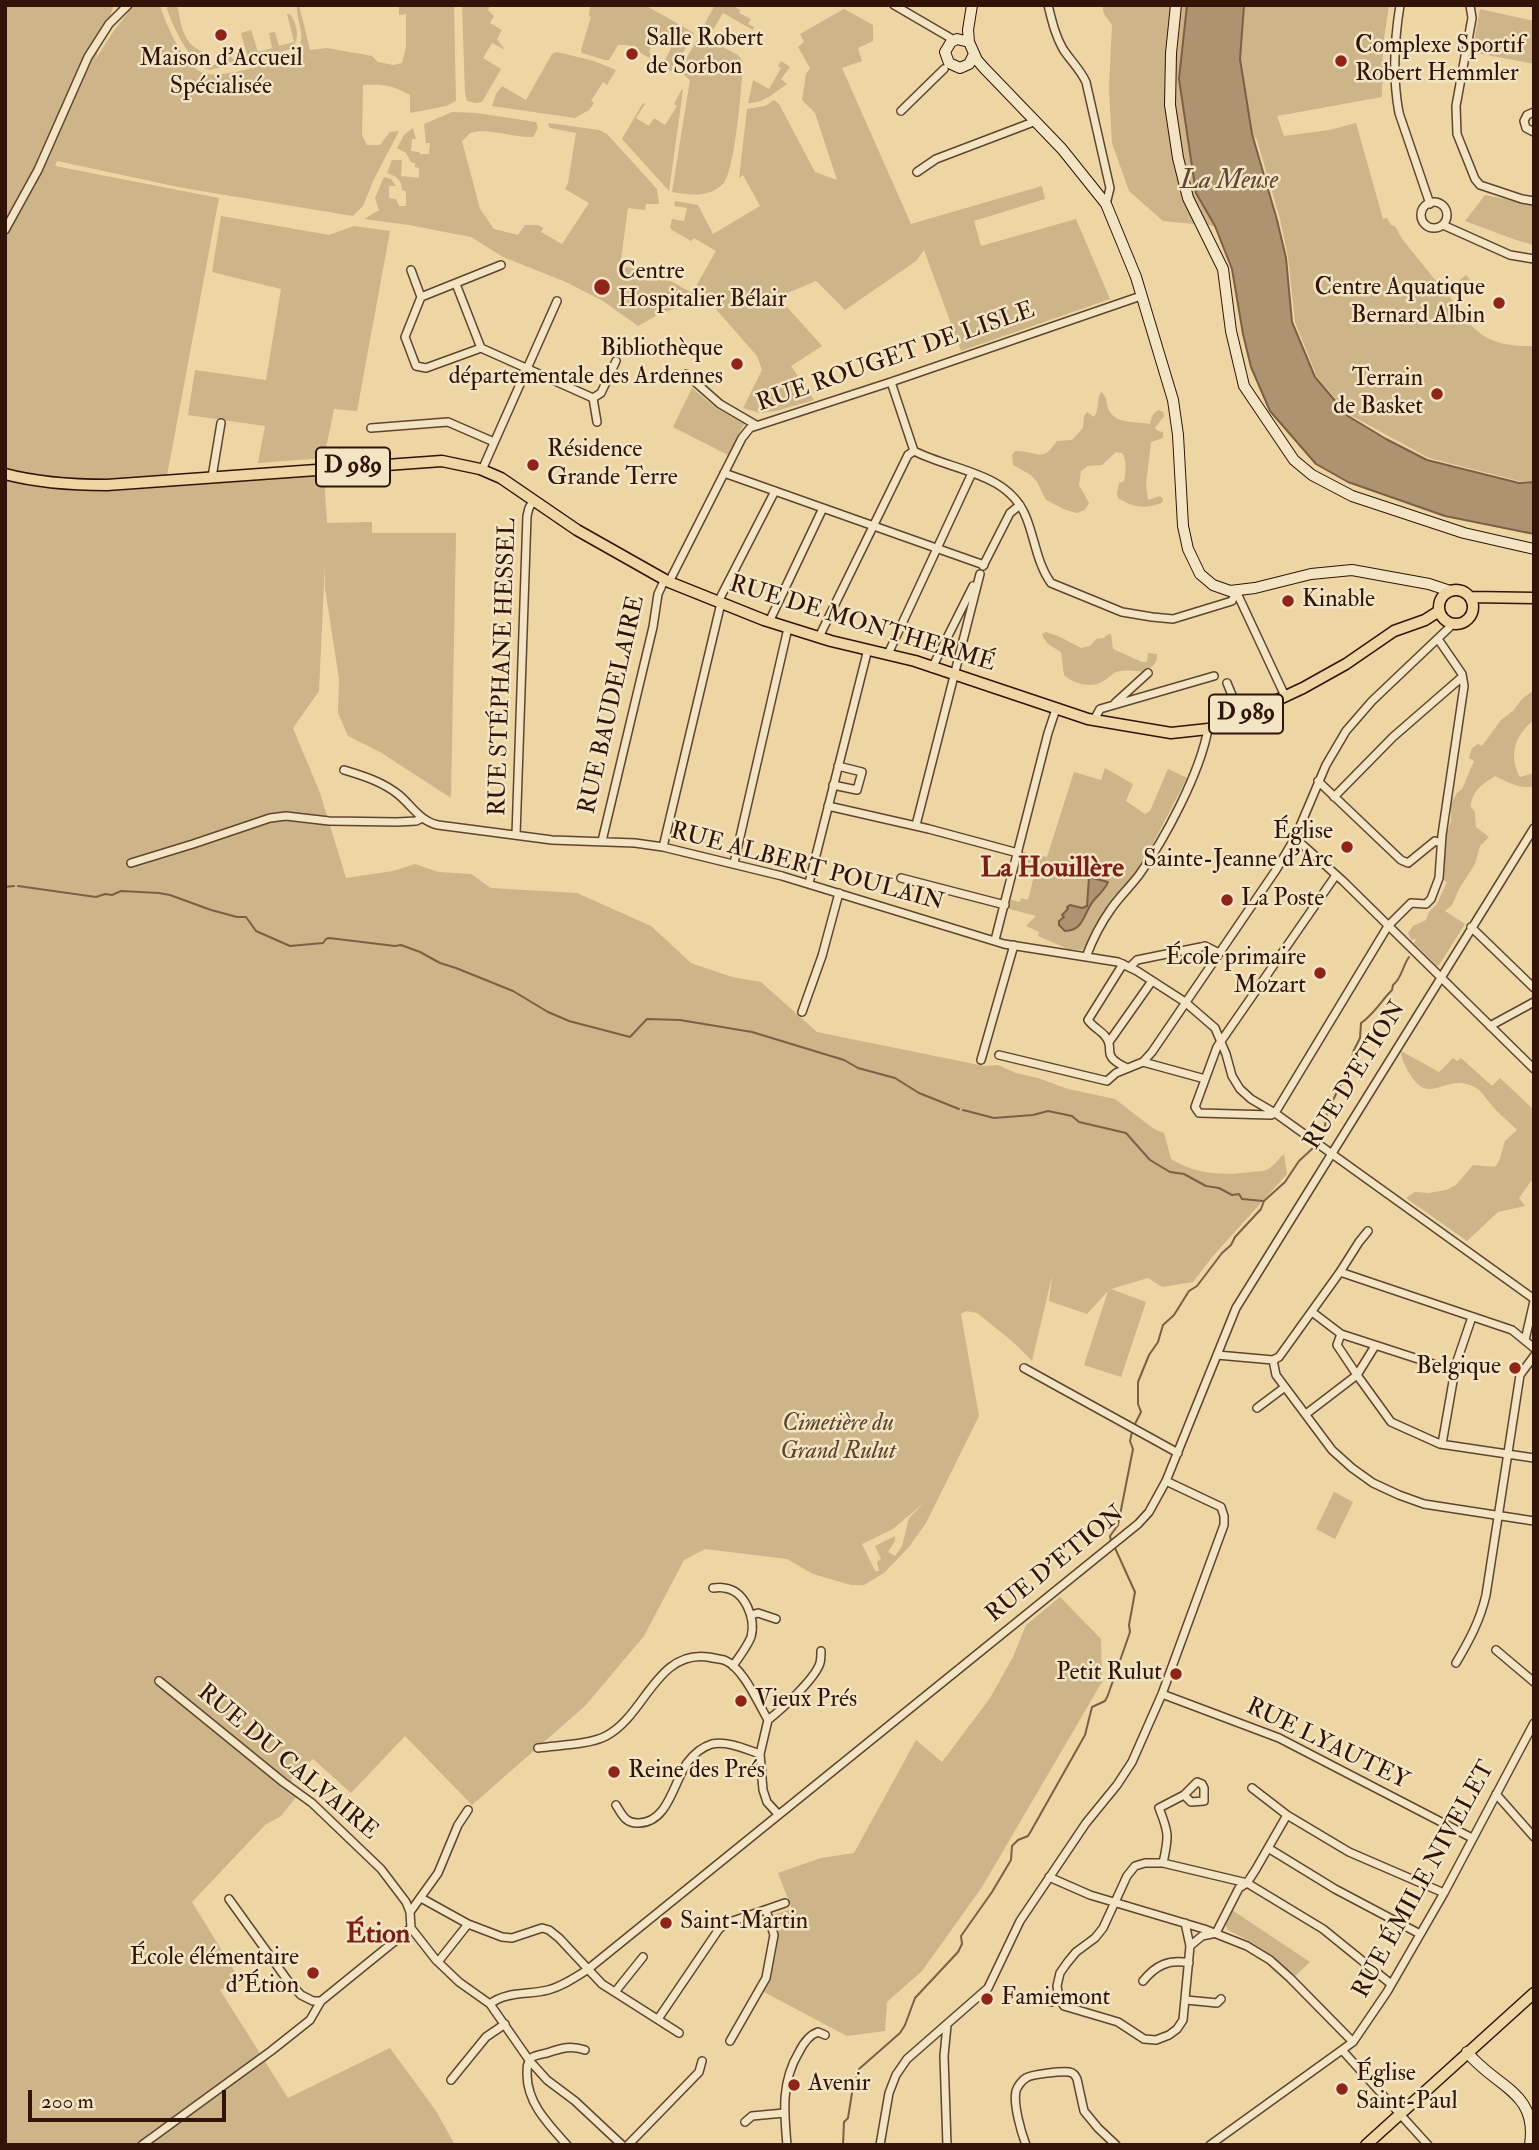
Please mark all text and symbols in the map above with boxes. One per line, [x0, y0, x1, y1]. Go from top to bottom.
place label: Salle Robert de Sorbon [646, 26, 764, 82]
marker: Maison d'Accueil Spécialisée [213, 27, 229, 43]
place label: Complexe Sportif Robert Hemmler [1355, 33, 1524, 89]
place label: Maison d'Accueil Spécialisée [139, 46, 303, 102]
marker: Salle Robert de Sorbon [624, 46, 640, 62]
marker: Complexe Sportif Robert Hemmler [1333, 53, 1349, 69]
water label: La Meuse [1180, 166, 1278, 198]
place label: Centre Hospitalier Bélair [618, 259, 787, 315]
place label: Centre Aquatique Bernard Albin [1315, 275, 1485, 331]
marker: Centre Hospitalier Bélair [592, 277, 612, 297]
marker: Centre Aquatique Bernard Albin [1491, 295, 1507, 311]
street label: RUE ROUGET DE LISLE [753, 297, 1039, 419]
place label: Bibliothèque départementale des Ardennes [449, 336, 723, 392]
marker: Bibliothèque départementale des Ardennes [729, 356, 745, 372]
place label: Terrain de Basket [1333, 366, 1423, 422]
marker: Terrain de Basket [1429, 386, 1445, 402]
place label: Résidence Grande Terre [547, 437, 678, 493]
road number: D 989 [316, 447, 390, 486]
marker: Résidence Grande Terre [525, 457, 541, 473]
street label: RUE STÉPHANE HESSEL [484, 517, 524, 817]
street label: RUE DE MONTHERMÉ [725, 571, 999, 679]
place label: Kinable [1302, 587, 1375, 615]
street label: RUE BAUDELAIRE [574, 593, 652, 817]
marker: Kinable [1280, 593, 1296, 609]
road number: D 989 [1209, 694, 1283, 734]
street label: RUE ALBERT POULAIN [667, 818, 947, 918]
place label: Église Sainte-Jeanne d'Arc [1143, 819, 1333, 875]
marker: Église Sainte-Jeanne d'Arc [1339, 839, 1355, 855]
district label: La Houillère [980, 853, 1124, 887]
place label: La Poste [1241, 886, 1324, 914]
marker: La Poste [1219, 892, 1235, 908]
place label: École primaire Mozart [1165, 945, 1306, 1001]
marker: École primaire Mozart [1312, 965, 1328, 981]
street label: RUE D'ETION [1299, 996, 1413, 1156]
place label: Belgique [1416, 1354, 1501, 1382]
marker: Belgique [1507, 1360, 1523, 1376]
park label: Cimetière du Grand Rulut [780, 1411, 896, 1467]
street label: RUE D'ETION [981, 1500, 1131, 1630]
place label: Petit Rulut [1056, 1660, 1162, 1688]
marker: Petit Rulut [1168, 1666, 1184, 1682]
street label: RUE DU CALVAIRE [191, 1679, 383, 1847]
place label: Vieux Prés [755, 1687, 857, 1715]
marker: Vieux Prés [733, 1693, 749, 1709]
street label: RUE LYAUTEY [1241, 1693, 1413, 1797]
street label: RUE ÉMILE NIVELET [1348, 1756, 1502, 2004]
place label: Reine des Prés [628, 1758, 765, 1786]
marker: Reine des Prés [606, 1764, 622, 1780]
place label: Saint-Martin [680, 1909, 808, 1937]
marker: Saint-Martin [658, 1915, 674, 1931]
district label: Étion [346, 1919, 410, 1953]
place label: École élémentaire d'Étion [130, 1945, 299, 2001]
marker: École élémentaire d'Étion [305, 1965, 321, 1981]
place label: Famiemont [1001, 1985, 1110, 2013]
marker: Famiemont [979, 1991, 995, 2007]
place label: Église Saint-Paul [1356, 2061, 1458, 2117]
place label: Avenir [808, 2071, 871, 2099]
scale bar [32, 2076, 229, 2120]
marker: Avenir [786, 2077, 802, 2093]
marker: Église Saint-Paul [1334, 2081, 1350, 2097]
text: 200 m [41, 2088, 94, 2115]

